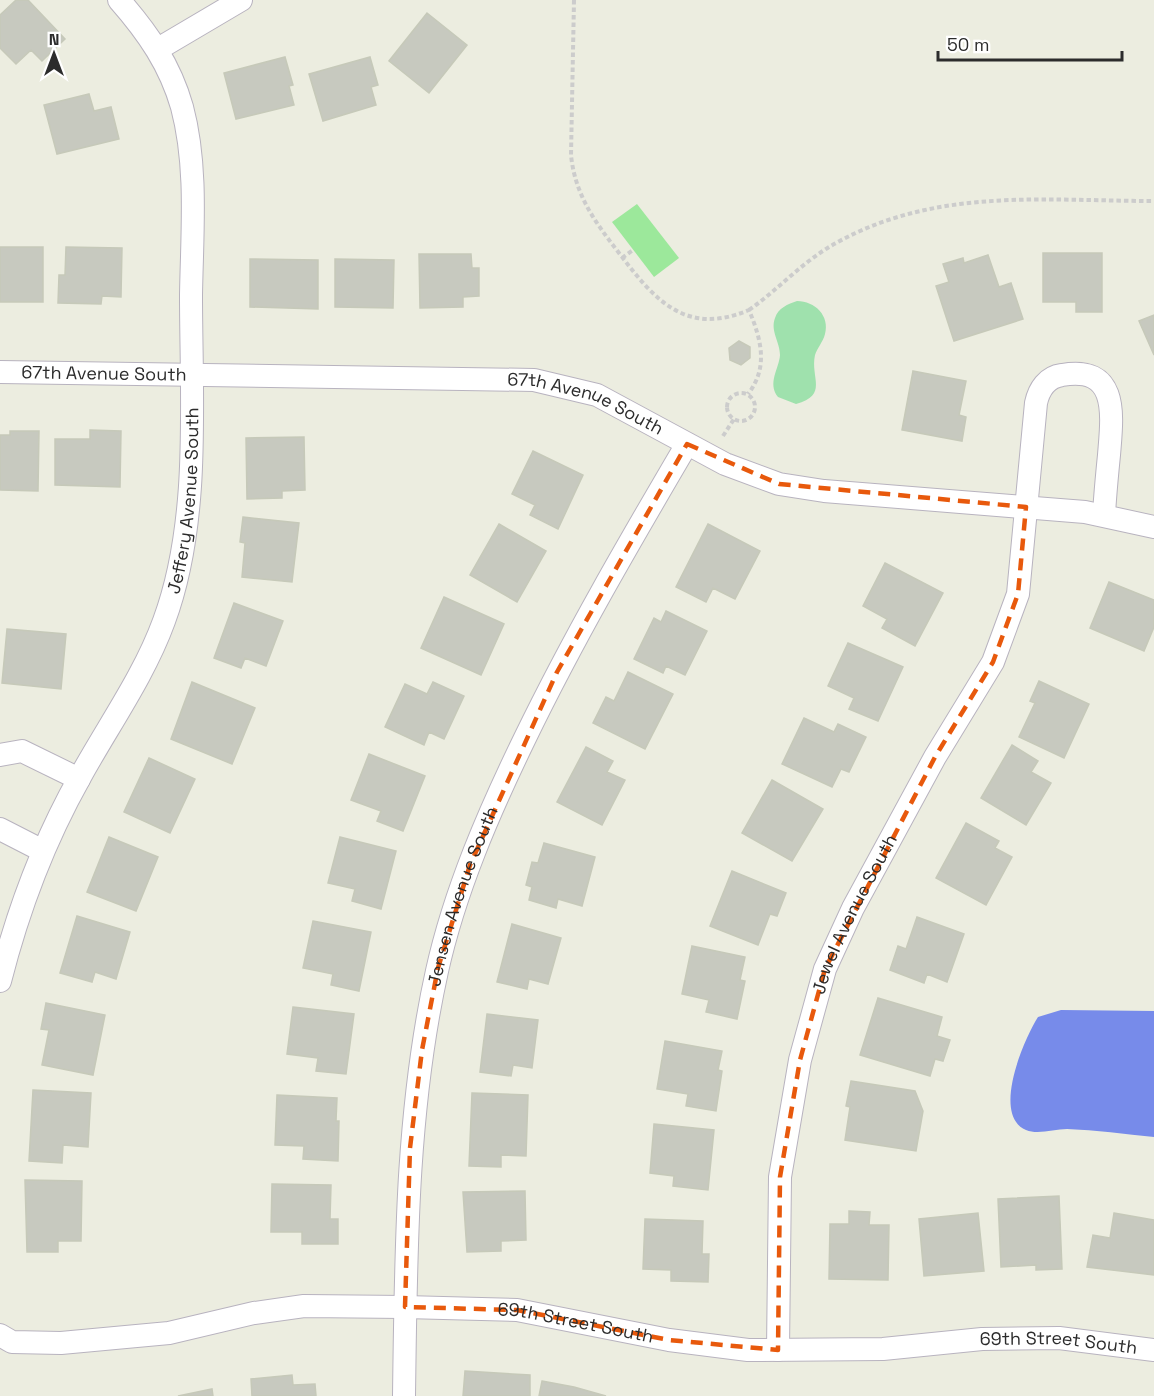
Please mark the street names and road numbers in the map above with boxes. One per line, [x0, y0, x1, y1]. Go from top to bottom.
street label: 67th Avenue South [21, 360, 187, 386]
street label: 67th Avenue South [507, 368, 668, 440]
street label: Jeffery Avenue South [161, 407, 203, 596]
street label: Jensen Avenue South [422, 803, 503, 988]
street label: Jewel Avenue South [807, 830, 902, 997]
street label: 69th Street South [497, 1297, 656, 1348]
street label: 69th Street South [979, 1326, 1139, 1359]

